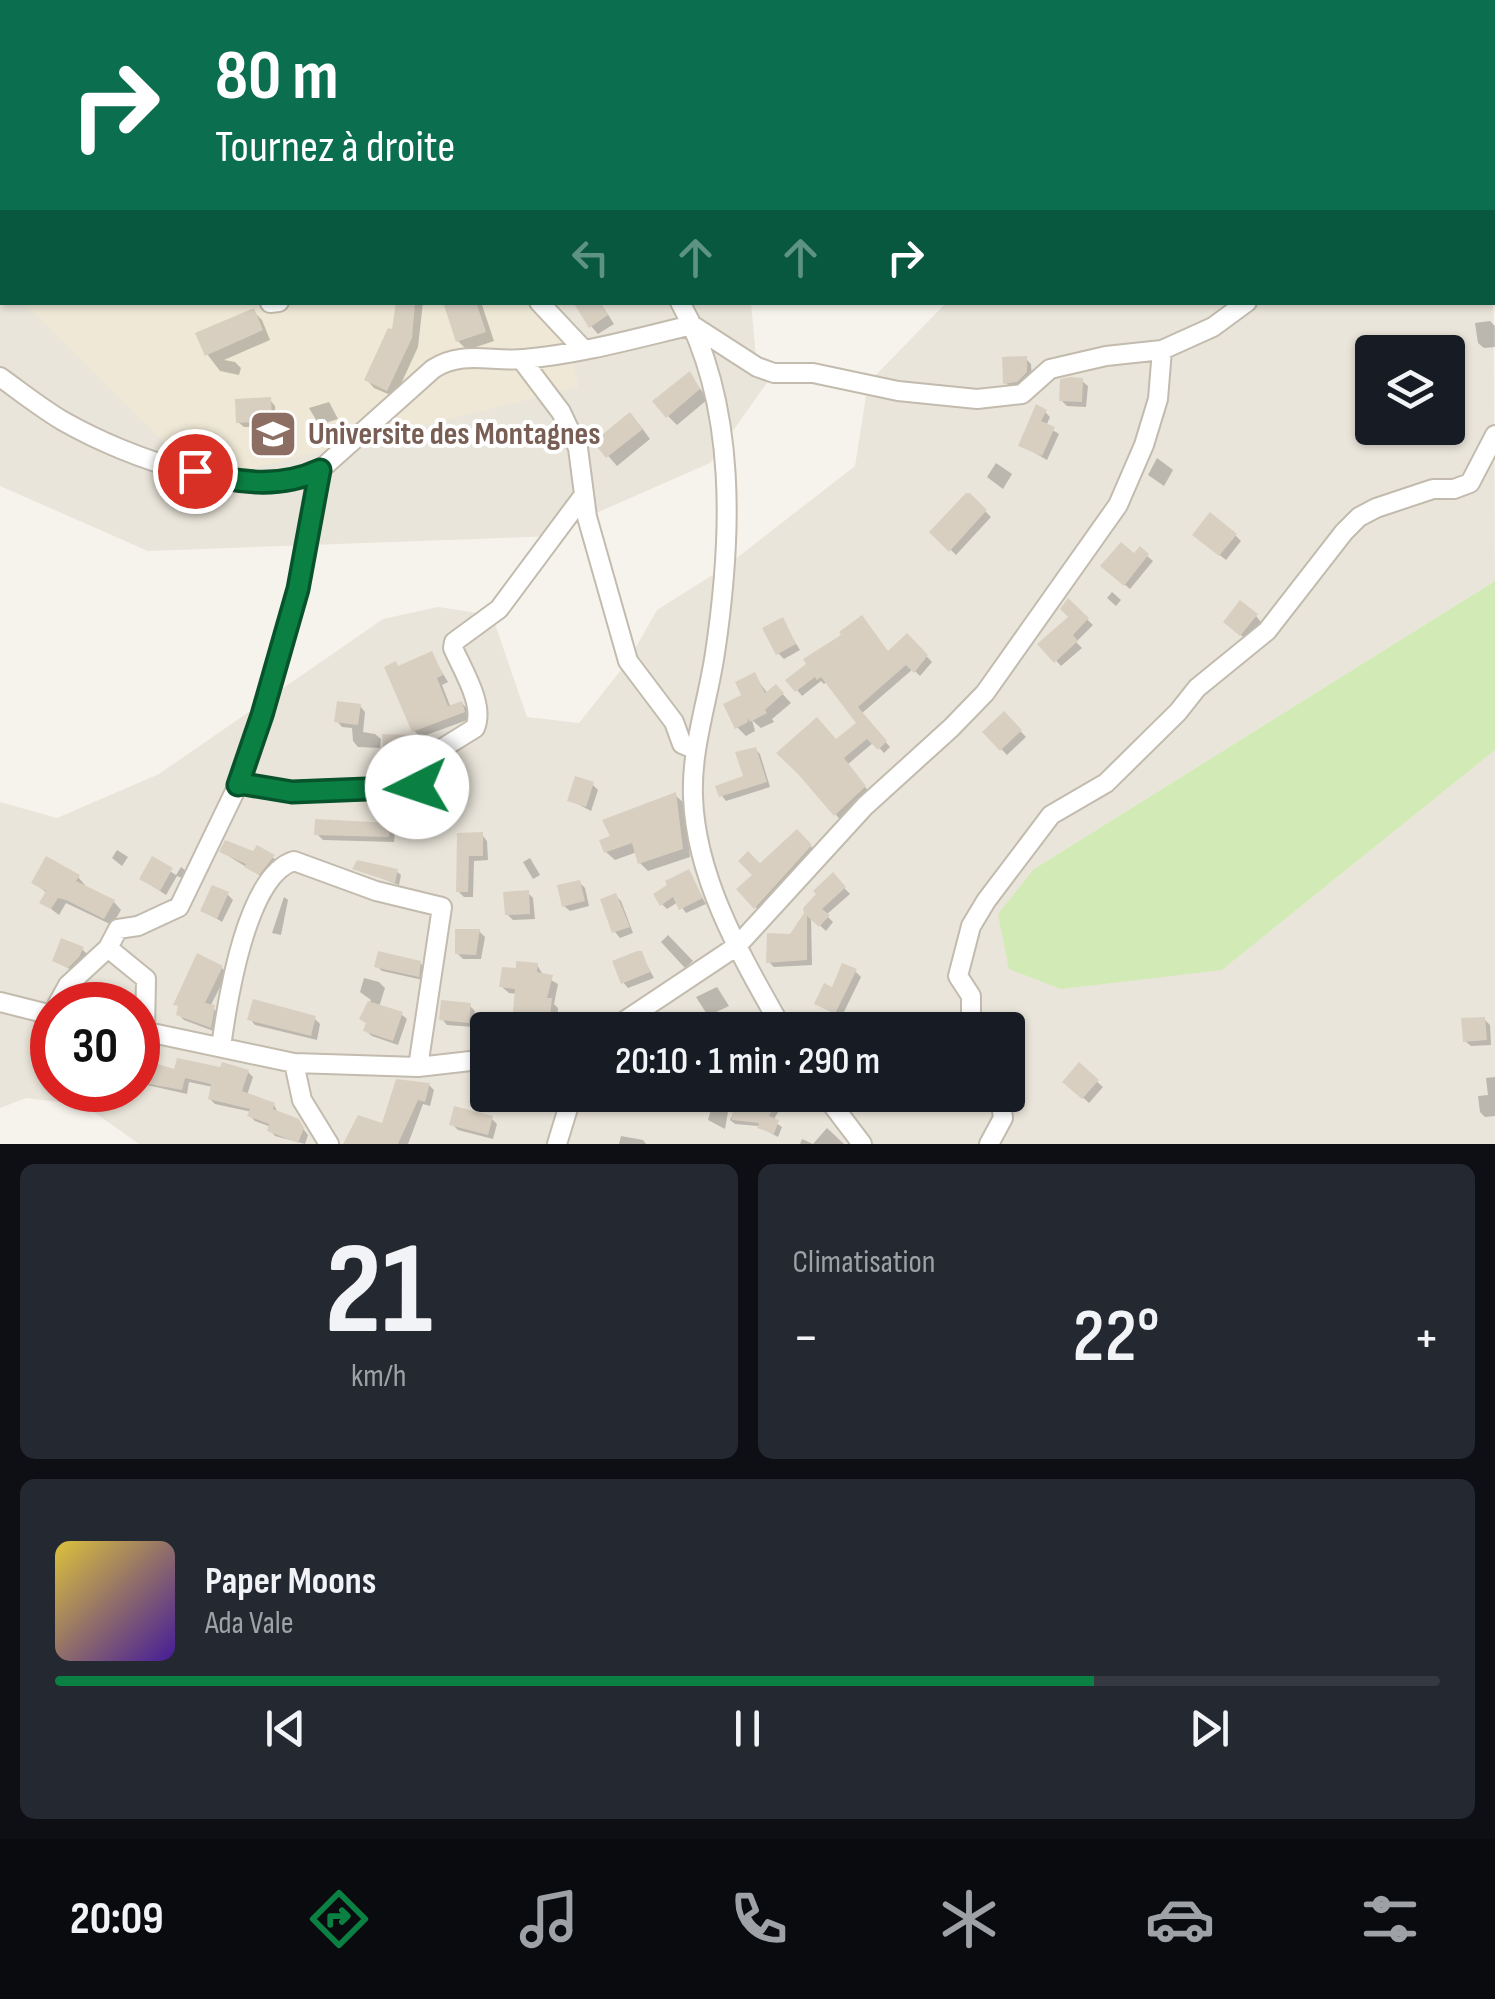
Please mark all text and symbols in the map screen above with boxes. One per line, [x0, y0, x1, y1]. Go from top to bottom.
text: 80 m [215, 35, 339, 119]
icon: right [50, 40, 180, 170]
text: Tournez à droite [215, 120, 455, 175]
icon: left [563, 230, 618, 285]
icon: ahead [668, 230, 723, 285]
icon: ahead [773, 230, 828, 285]
icon: right [878, 230, 933, 285]
map controls [1355, 335, 1465, 445]
button: layers [1355, 335, 1465, 445]
school or university icon: Universite des Montagnes [247, 408, 299, 460]
place label: Universite des Montagnes [308, 415, 600, 454]
pin [153, 429, 238, 514]
icon: arrive [168, 444, 223, 499]
position arrow [365, 735, 469, 839]
speed limit sign: 30 [30, 982, 160, 1112]
text: 20:10 · 1 min · 290 m [615, 1039, 880, 1084]
text: 21 [325, 1214, 433, 1370]
text: Climatisation [793, 1243, 936, 1282]
text: 22° [1073, 1292, 1160, 1383]
text: − [793, 1305, 819, 1372]
text: + [1413, 1305, 1440, 1372]
text: km/h [351, 1357, 406, 1396]
text: Paper Moons [205, 1559, 376, 1604]
text: Ada Vale [205, 1604, 294, 1643]
icon: previous [258, 1701, 313, 1756]
icon: pause [720, 1701, 775, 1756]
icon: next [1182, 1701, 1237, 1756]
icon: directions [304, 1884, 374, 1954]
icon: music [514, 1884, 584, 1954]
icon: phone [724, 1884, 794, 1954]
icon: climate [934, 1884, 1004, 1954]
icon: car [1145, 1884, 1215, 1954]
icon: filters [1355, 1884, 1425, 1954]
text: 20:09 [70, 1892, 164, 1947]

